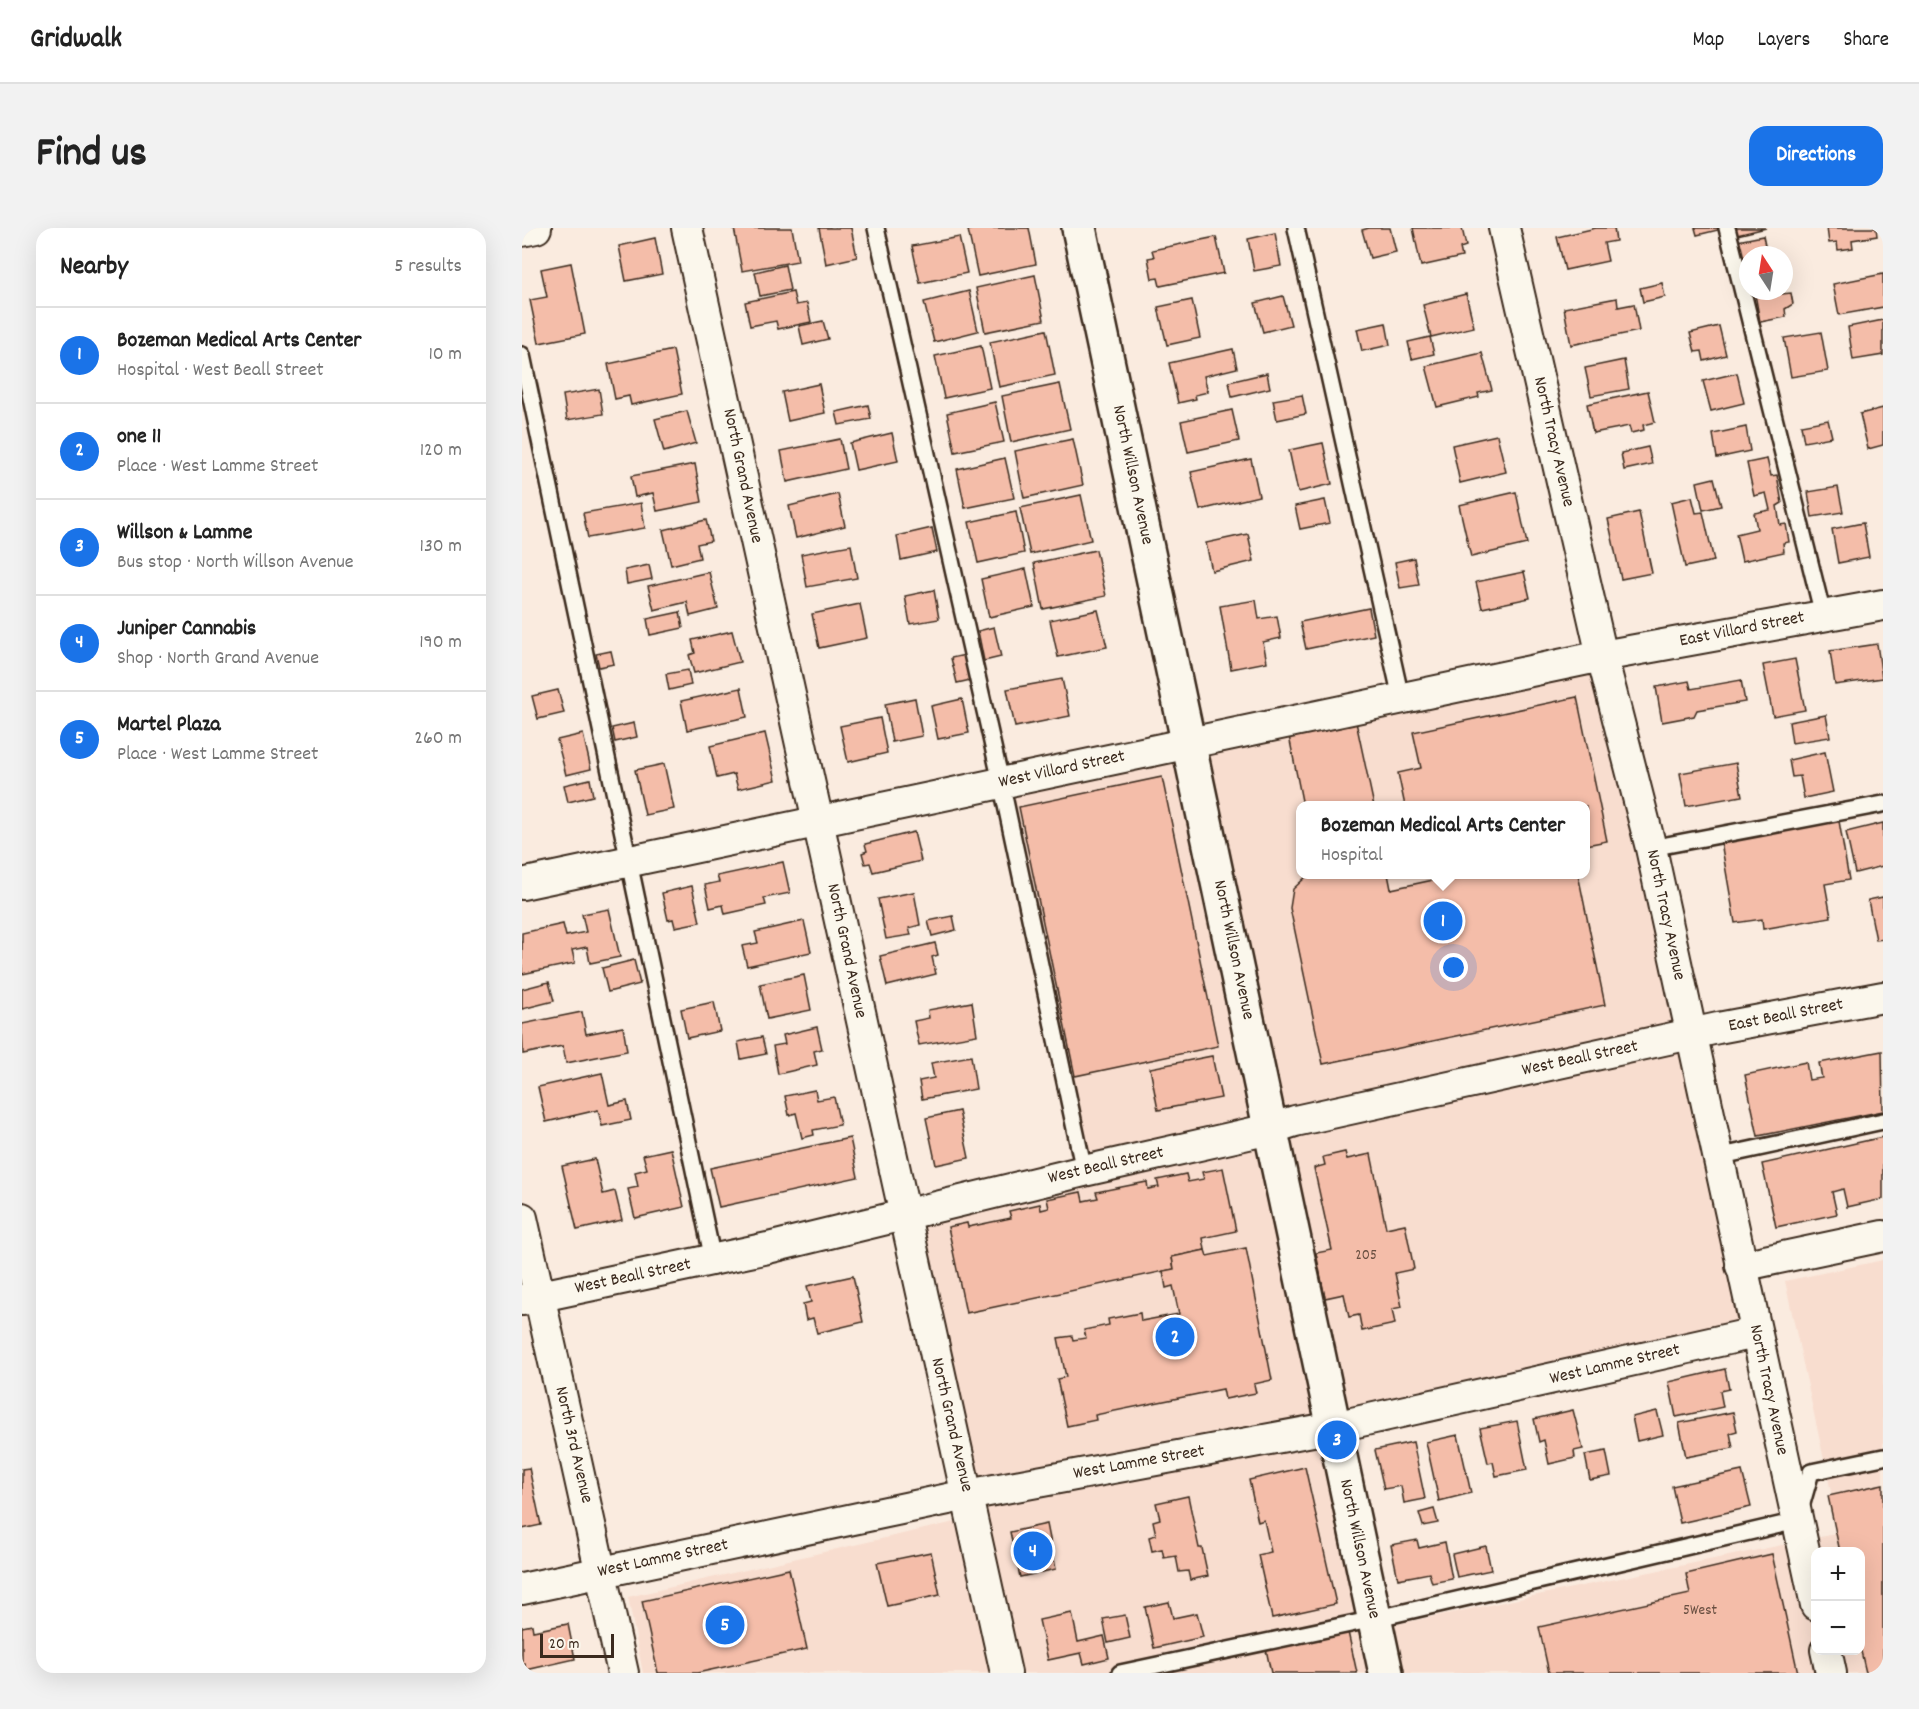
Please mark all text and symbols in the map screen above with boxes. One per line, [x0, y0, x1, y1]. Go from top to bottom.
text: Gridwalk [30, 21, 122, 61]
text: Map [1693, 26, 1724, 56]
text: Layers [1757, 26, 1810, 56]
text: Share [1843, 26, 1889, 56]
text: Find us [36, 126, 147, 186]
button: Directions [1749, 126, 1883, 186]
north arrow [1739, 246, 1793, 300]
text: Nearby [60, 249, 128, 286]
text: 5 results [394, 253, 462, 281]
text: Bozeman Medical Arts Center [117, 326, 362, 357]
text: 1 [77, 341, 82, 369]
text: 10 m [428, 341, 462, 369]
text: Hospital · West Beall Street [117, 357, 324, 385]
street label: North Tracy Avenue [1526, 374, 1580, 510]
street label: North Willson Avenue [1105, 403, 1159, 547]
street label: North Grand Avenue [716, 406, 768, 546]
text: one 11 [117, 422, 161, 453]
text: 2 [75, 437, 84, 465]
text: 120 m [420, 437, 462, 465]
text: Place · West Lamme Street [117, 453, 318, 481]
text: Willson & Lamme [117, 518, 252, 549]
text: 3 [75, 533, 84, 561]
text: 130 m [420, 533, 462, 561]
text: Bus stop · North Willson Avenue [117, 549, 354, 577]
street label: East Villard Street [1677, 606, 1807, 654]
text: Juniper Cannabis [117, 614, 256, 645]
text: 4 [75, 629, 84, 657]
text: 190 m [419, 629, 462, 657]
text: Shop · North Grand Avenue [117, 645, 319, 673]
text: Martel Plaza [117, 710, 221, 741]
text: 5 [75, 725, 84, 753]
text: 260 m [414, 725, 462, 753]
text: Place · West Lamme Street [117, 741, 318, 769]
street label: West Villard Street [997, 744, 1128, 796]
popup [1296, 801, 1590, 879]
text: Bozeman Medical Arts Center [1321, 811, 1565, 842]
text: Hospital [1321, 842, 1383, 870]
street label: North Tracy Avenue [1639, 847, 1691, 983]
street label: North Willson Avenue [1206, 878, 1260, 1022]
street label: North Grand Avenue [820, 881, 872, 1021]
pin: 1 [1424, 898, 1462, 944]
your location [1439, 953, 1468, 982]
street label: East Beall Street [1727, 993, 1846, 1039]
street label: West Beall Street [1520, 1034, 1641, 1083]
street label: West Beall Street [1046, 1140, 1167, 1191]
house number: 205 [1355, 1245, 1377, 1267]
street label: West Beall Street [573, 1252, 694, 1301]
pin: 2 [1156, 1314, 1194, 1360]
street label: North Tracy Avenue [1742, 1322, 1794, 1458]
street label: West Lamme Street [1547, 1338, 1683, 1392]
street label: North Grand Avenue [923, 1355, 979, 1495]
street label: North 3rd Avenue [547, 1384, 599, 1506]
pin: 3 [1318, 1418, 1356, 1462]
street label: West Lamme Street [1071, 1439, 1207, 1487]
street label: North Willson Avenue [1332, 1477, 1386, 1621]
pin: 4 [1014, 1528, 1052, 1574]
street label: West Lamme Street [595, 1533, 731, 1585]
map controls [1811, 1547, 1865, 1655]
button: + [1811, 1547, 1865, 1601]
house number: 5West [1683, 1600, 1717, 1622]
button: − [1811, 1601, 1865, 1655]
pin: 5 [706, 1602, 744, 1648]
scale bar [540, 1631, 614, 1658]
text: 20 m [549, 1633, 579, 1656]

